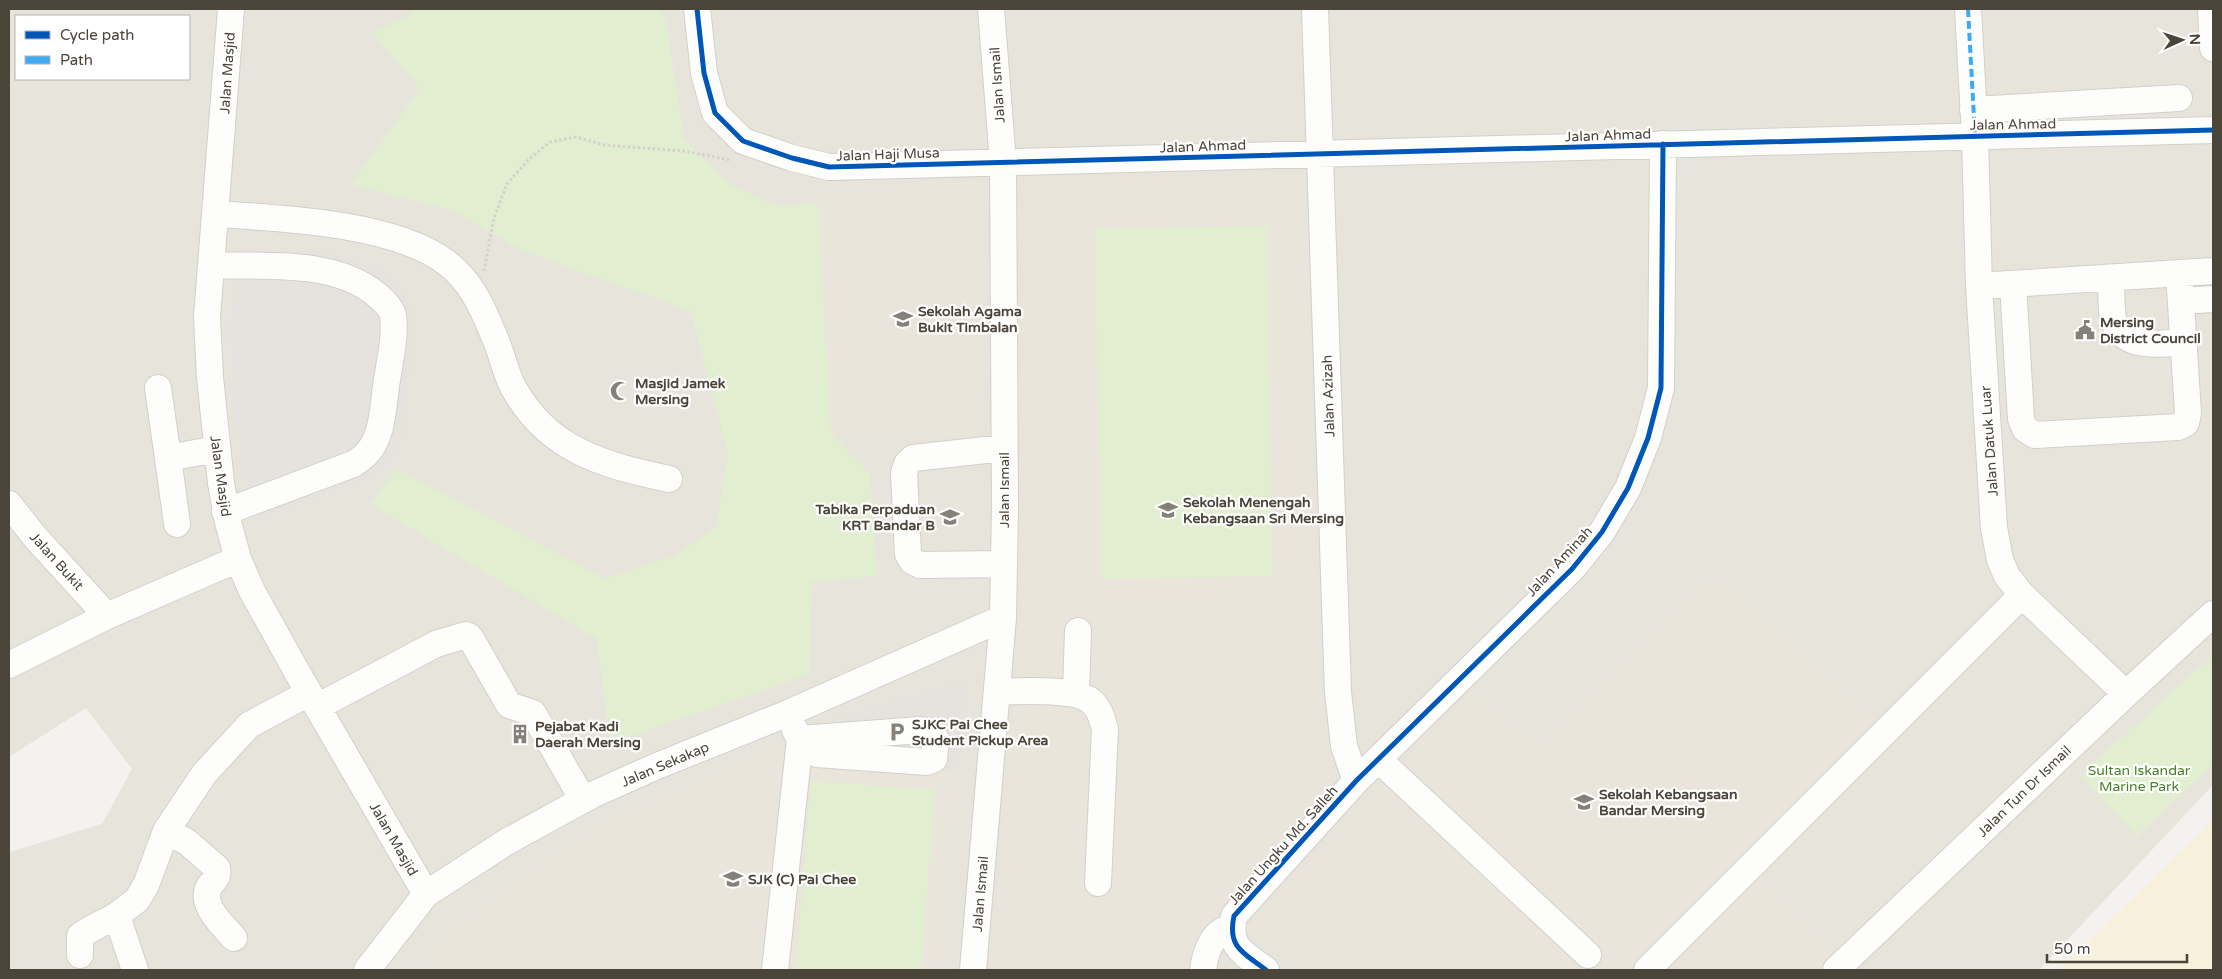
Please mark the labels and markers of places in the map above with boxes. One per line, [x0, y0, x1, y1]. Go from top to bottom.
place label: Sekolah Agama Bukit Timbalan [918, 303, 1022, 336]
school or university icon: Sekolah Agama Bukit Timbalan [892, 308, 914, 330]
place label: Mersing District Council [2100, 314, 2201, 347]
public building icon: Mersing District Council [2074, 319, 2096, 341]
place label: Masjid Jamek Mersing [635, 375, 726, 408]
mosque icon: Masjid Jamek Mersing [609, 380, 631, 402]
place label: Sekolah Menengah Kebangsaan Sri Mersing [1183, 494, 1344, 527]
school or university icon: Sekolah Menengah Kebangsaan Sri Mersing [1157, 499, 1179, 521]
place label: Tabika Perpaduan KRT Bandar B [814, 501, 935, 534]
school or university icon: Tabika Perpaduan KRT Bandar B [939, 506, 961, 528]
place label: SJKC Pai Chee Student Pickup Area [912, 716, 1049, 749]
place label: Pejabat Kadi Daerah Mersing [535, 718, 641, 751]
parking icon: SJKC Pai Chee Student Pickup Area [886, 721, 908, 743]
building icon: Pejabat Kadi Daerah Mersing [509, 723, 531, 745]
place label: Sekolah Kebangsaan Bandar Mersing [1599, 786, 1737, 819]
school or university icon: Sekolah Kebangsaan Bandar Mersing [1573, 791, 1595, 813]
school or university icon: SJK (C) Pai Chee [722, 868, 744, 890]
place label: SJK (C) Pai Chee [748, 871, 856, 888]

